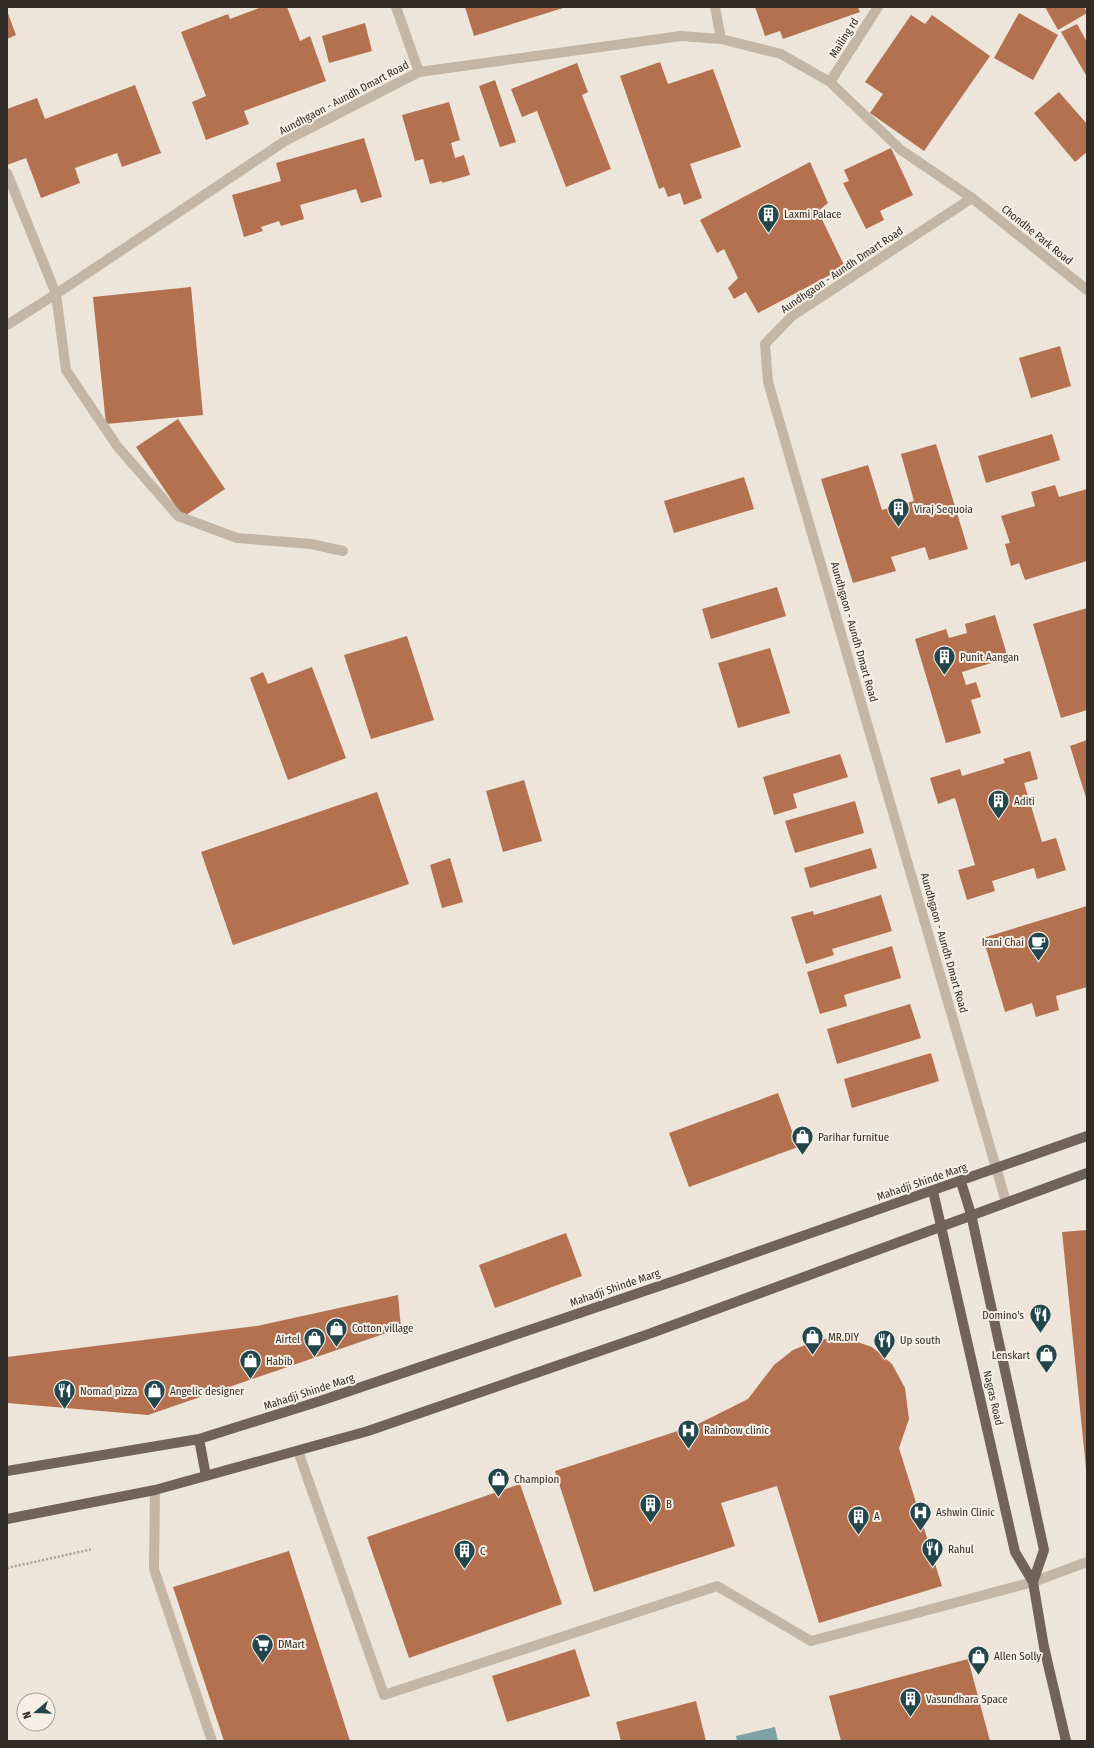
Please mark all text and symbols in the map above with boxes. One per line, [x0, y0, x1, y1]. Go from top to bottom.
street label: Mailing rd [827, 16, 861, 60]
street label: Aundhgaon - Aundh Dmart Road [277, 58, 411, 138]
building icon: Laxmi Palace [755, 201, 781, 234]
street label: Chondhe Park Road [999, 202, 1075, 268]
place label: Laxmi Palace [784, 208, 841, 221]
street label: Aundhgaon - Aundh Dmart Road [778, 224, 906, 316]
building icon: Viraj Sequoia [886, 496, 912, 529]
place label: Viraj Sequoia [914, 503, 973, 516]
street label: Aundhgaon - Aundh Dmart Road [828, 561, 880, 703]
building icon: Punit Aangan [932, 644, 958, 677]
place label: Punit Aangan [960, 651, 1019, 664]
building icon: Aditi [986, 788, 1012, 821]
place label: Aditi [1014, 795, 1035, 808]
street label: Aundhgaon - Aundh Dmart Road [918, 872, 970, 1014]
cafe icon: Irani Chai [1026, 929, 1052, 962]
place label: Irani Chai [982, 936, 1024, 949]
shop icon: Parihar furnitue [789, 1124, 815, 1157]
place label: Parihar furnitue [818, 1131, 889, 1144]
street label: Mahadji Shinde Marg [875, 1160, 969, 1203]
street label: Mahadji Shinde Marg [568, 1266, 662, 1309]
restaurant icon: Domino's [1027, 1302, 1053, 1335]
place label: Domino's [982, 1309, 1024, 1322]
shop icon: Cotton village [324, 1315, 350, 1348]
place label: Cotton village [352, 1322, 413, 1335]
shop icon: MR.DIY [800, 1324, 826, 1357]
shop icon: Airtel [302, 1326, 328, 1359]
restaurant icon: Up south [872, 1327, 898, 1360]
place label: MR.DIY [828, 1331, 859, 1344]
place label: Airtel [276, 1333, 300, 1346]
place label: Up south [900, 1334, 941, 1347]
shop icon: Lenskart [1033, 1342, 1059, 1375]
shop icon: Habib [238, 1348, 264, 1381]
place label: Lenskart [992, 1349, 1030, 1362]
place label: Habib [266, 1355, 293, 1368]
street label: Nagras Road [980, 1369, 1006, 1427]
street label: Mahadji Shinde Marg [262, 1371, 357, 1413]
restaurant icon: Nomad pizza [51, 1378, 77, 1411]
shop icon: Angelic designer [142, 1378, 168, 1411]
place label: Nomad pizza [80, 1385, 137, 1398]
place label: Angelic designer [170, 1385, 244, 1398]
hospital icon: Rainbow clinic [675, 1417, 701, 1450]
place label: Rainbow clinic [704, 1424, 769, 1437]
shop icon: Champion [486, 1466, 512, 1499]
place label: Champion [514, 1473, 559, 1486]
building icon: B [637, 1491, 663, 1524]
place label: B [666, 1498, 672, 1511]
hospital icon: Ashwin Clinic [907, 1499, 933, 1532]
building icon: A [846, 1503, 872, 1536]
place label: Ashwin Clinic [936, 1506, 995, 1519]
place label: A [874, 1510, 880, 1523]
restaurant icon: Rahul [919, 1536, 945, 1569]
building icon: C [451, 1538, 477, 1571]
place label: Rahul [948, 1543, 974, 1556]
place label: C [480, 1545, 486, 1558]
supermarket icon: DMart [249, 1631, 275, 1664]
place label: DMart [278, 1638, 305, 1651]
shop icon: Allen Solly [965, 1643, 991, 1676]
place label: Allen Solly [994, 1650, 1041, 1663]
building icon: Vasundhara Space [897, 1686, 923, 1719]
north arrow [16, 1692, 56, 1732]
place label: Vasundhara Space [926, 1693, 1008, 1706]
text: N [20, 1710, 34, 1720]

